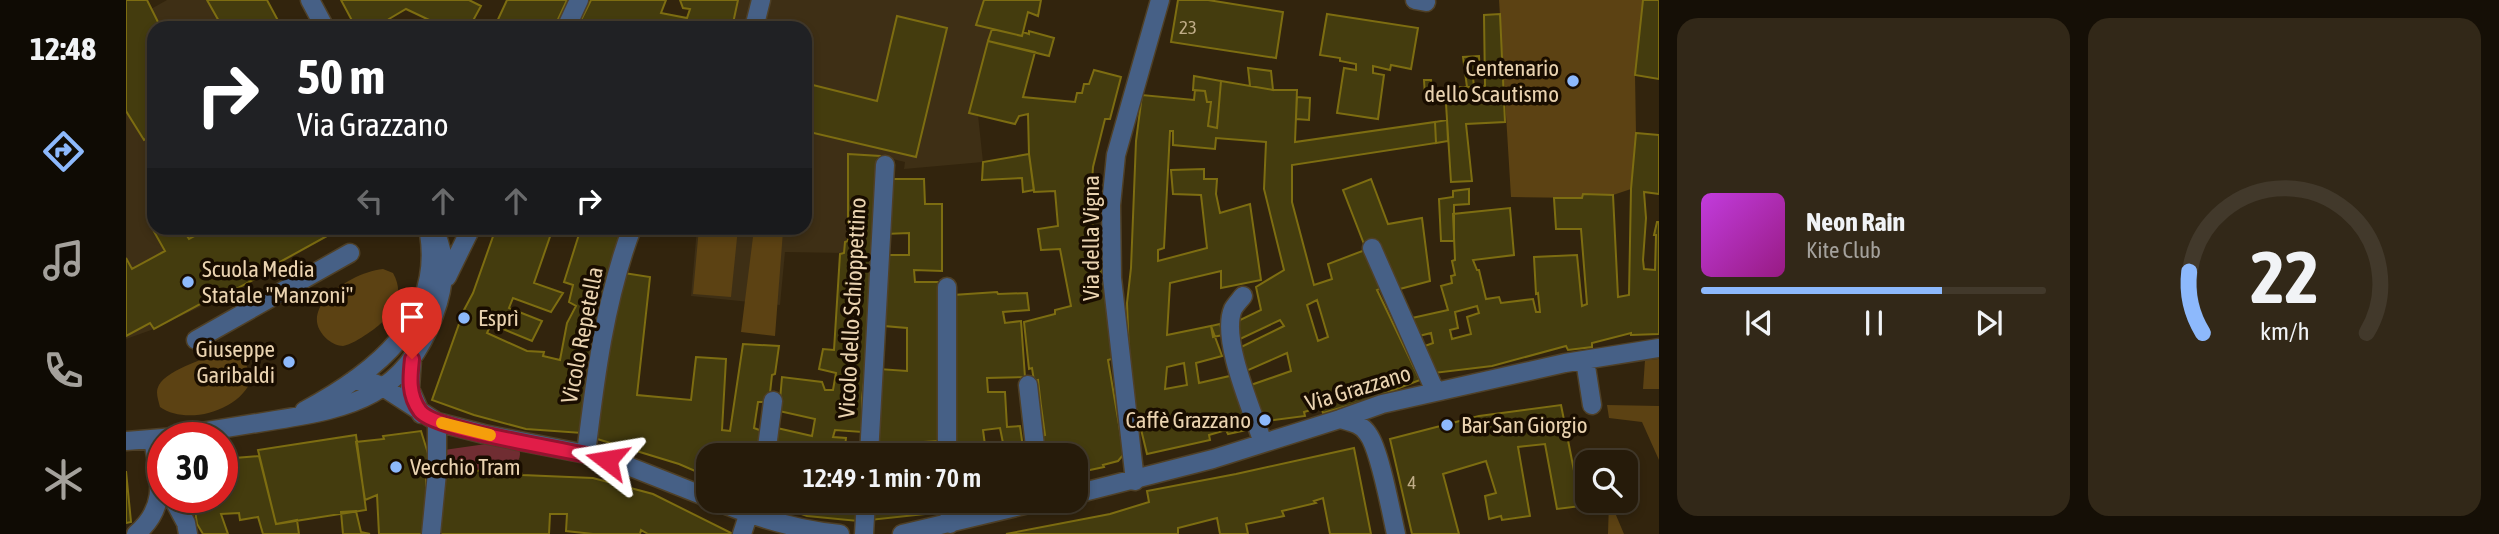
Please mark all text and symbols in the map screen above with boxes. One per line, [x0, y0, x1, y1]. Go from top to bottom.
house number: 23 [1179, 16, 1197, 38]
text: 12:48 [30, 30, 96, 67]
text: 50 m [297, 48, 385, 104]
icon: right [182, 49, 273, 140]
place label: Centenario dello Scautismo [1424, 55, 1559, 107]
marker: Centenario dello Scautismo [1565, 73, 1581, 89]
text: Via Grazzano [297, 106, 448, 143]
icon: directions [39, 127, 88, 176]
street label: Via della Vigna [1078, 175, 1104, 301]
icon: left [351, 182, 389, 220]
icon: ahead [424, 182, 462, 220]
icon: ahead [497, 182, 535, 220]
icon: right [570, 182, 608, 220]
street label: Vicolo dello Schioppettino [833, 197, 871, 419]
text: Neon Rain [1806, 207, 1905, 237]
text: 22 [2250, 235, 2319, 318]
icon: music [39, 236, 88, 285]
text: Kite Club [1806, 237, 1881, 263]
place label: Scuola Media Statale "Manzoni" [202, 256, 353, 308]
street label: Vicolo Repetella [556, 264, 608, 406]
marker: Scuola Media Statale "Manzoni" [180, 274, 196, 290]
pin [382, 287, 442, 359]
icon: arrive [393, 298, 431, 336]
icon: previous [1740, 304, 1778, 342]
icon: pause [1855, 304, 1893, 342]
icon: next [1970, 304, 2008, 342]
place label: Esprì [478, 305, 519, 331]
marker: Esprì [456, 310, 472, 326]
text: km/h [2260, 317, 2309, 345]
place label: Giuseppe Garibaldi [196, 336, 275, 388]
icon: phone [39, 346, 88, 395]
marker: Giuseppe Garibaldi [281, 354, 297, 370]
street label: Via Grazzano [1302, 360, 1414, 416]
place label: Caffè Grazzano [1125, 407, 1251, 433]
marker: Caffè Grazzano [1257, 412, 1273, 428]
place label: Bar San Giorgio [1461, 412, 1588, 438]
marker: Bar San Giorgio [1439, 417, 1455, 433]
speed limit sign: 30 [147, 422, 238, 513]
position arrow [570, 423, 644, 497]
map controls [1575, 450, 1638, 513]
button: search [1575, 450, 1638, 513]
place label: Vecchio Tram [410, 454, 521, 480]
icon: climate [39, 455, 88, 504]
marker: Vecchio Tram [388, 459, 404, 475]
text: 12:49 · 1 min · 70 m [803, 463, 981, 493]
house number: 4 [1408, 471, 1417, 493]

